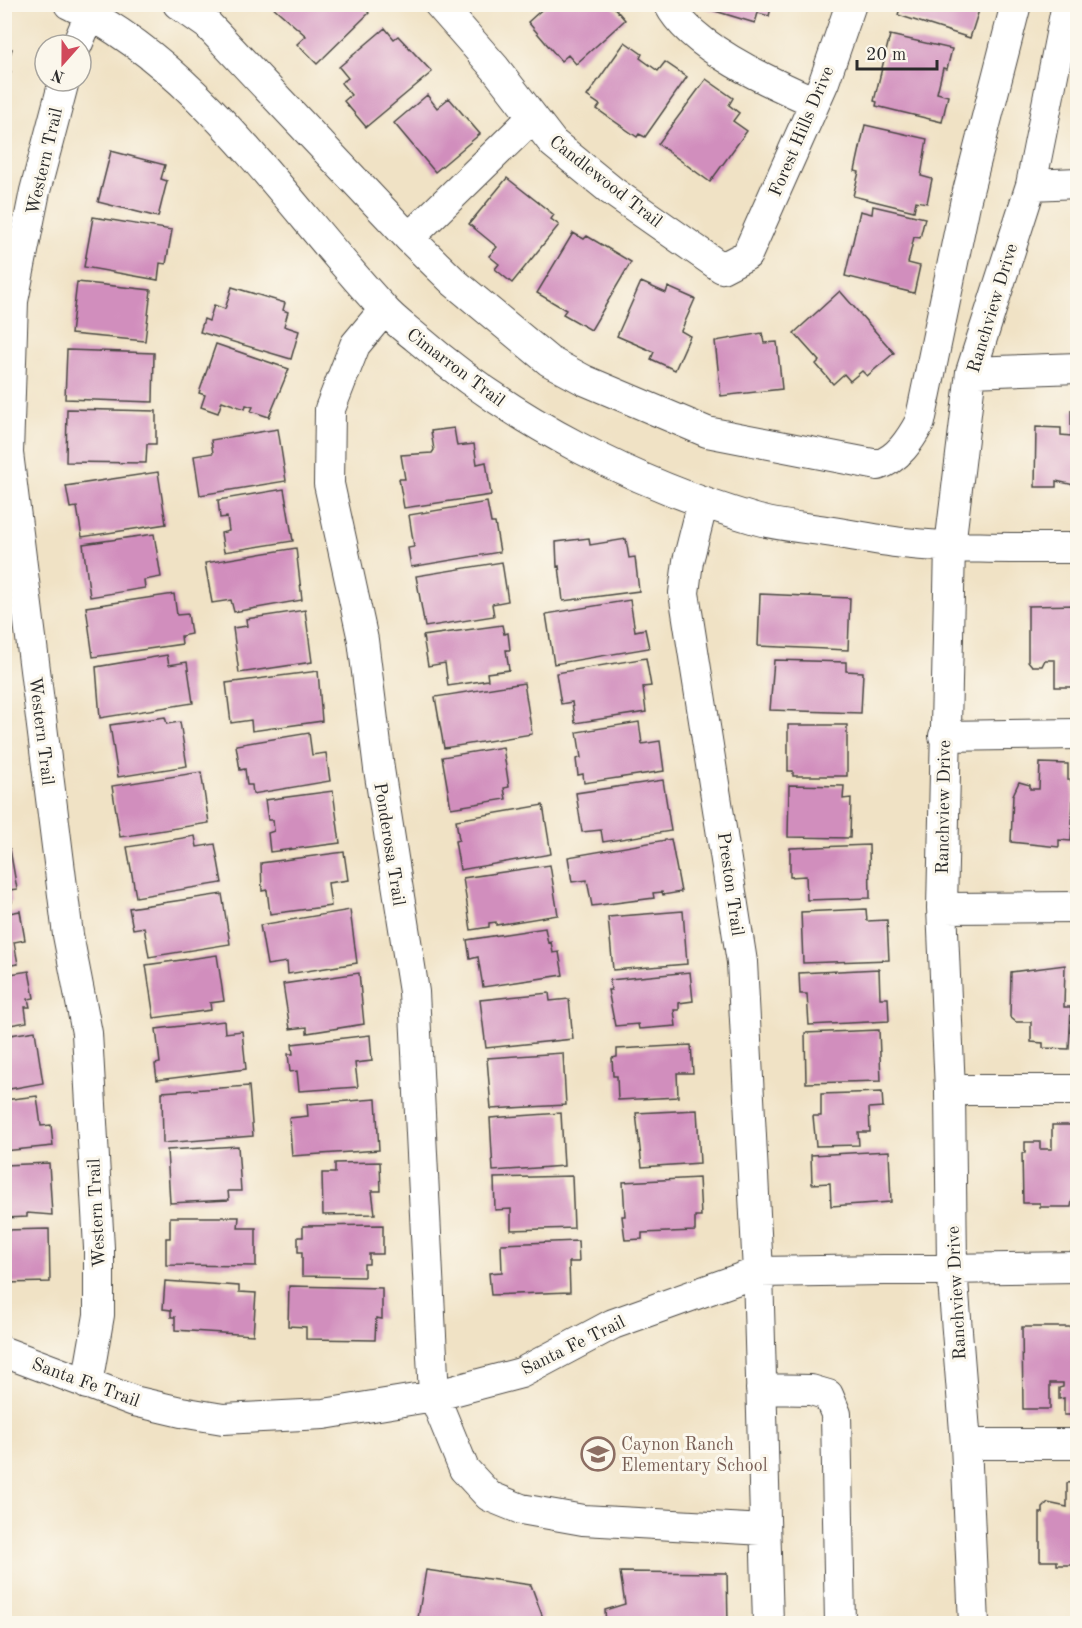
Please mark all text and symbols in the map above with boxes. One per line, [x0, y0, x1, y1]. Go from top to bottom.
north arrow [33, 33, 93, 93]
scale bar [857, 33, 936, 71]
text: 20 m [866, 46, 906, 64]
street label: Forest Hills Drive [766, 64, 837, 199]
text: N [49, 65, 67, 85]
street label: Western Trail [24, 106, 66, 216]
street label: Candlewood Trail [546, 132, 665, 231]
street label: Ranchview Drive [965, 242, 1021, 375]
street label: Cimarron Trail [403, 325, 508, 410]
street label: Western Trail [25, 676, 57, 787]
street label: Ranchview Drive [934, 740, 954, 874]
street label: Ponderosa Trail [370, 781, 408, 907]
street label: Preston Trail [714, 831, 746, 937]
street label: Western Trail [85, 1158, 109, 1268]
street label: Ranchview Drive [945, 1226, 969, 1360]
street label: Santa Fe Trail [519, 1313, 628, 1379]
street label: Santa Fe Trail [29, 1355, 142, 1411]
school or university icon: Caynon Ranch Elementary School [580, 1436, 616, 1472]
place label: Caynon Ranch Elementary School [621, 1436, 768, 1475]

